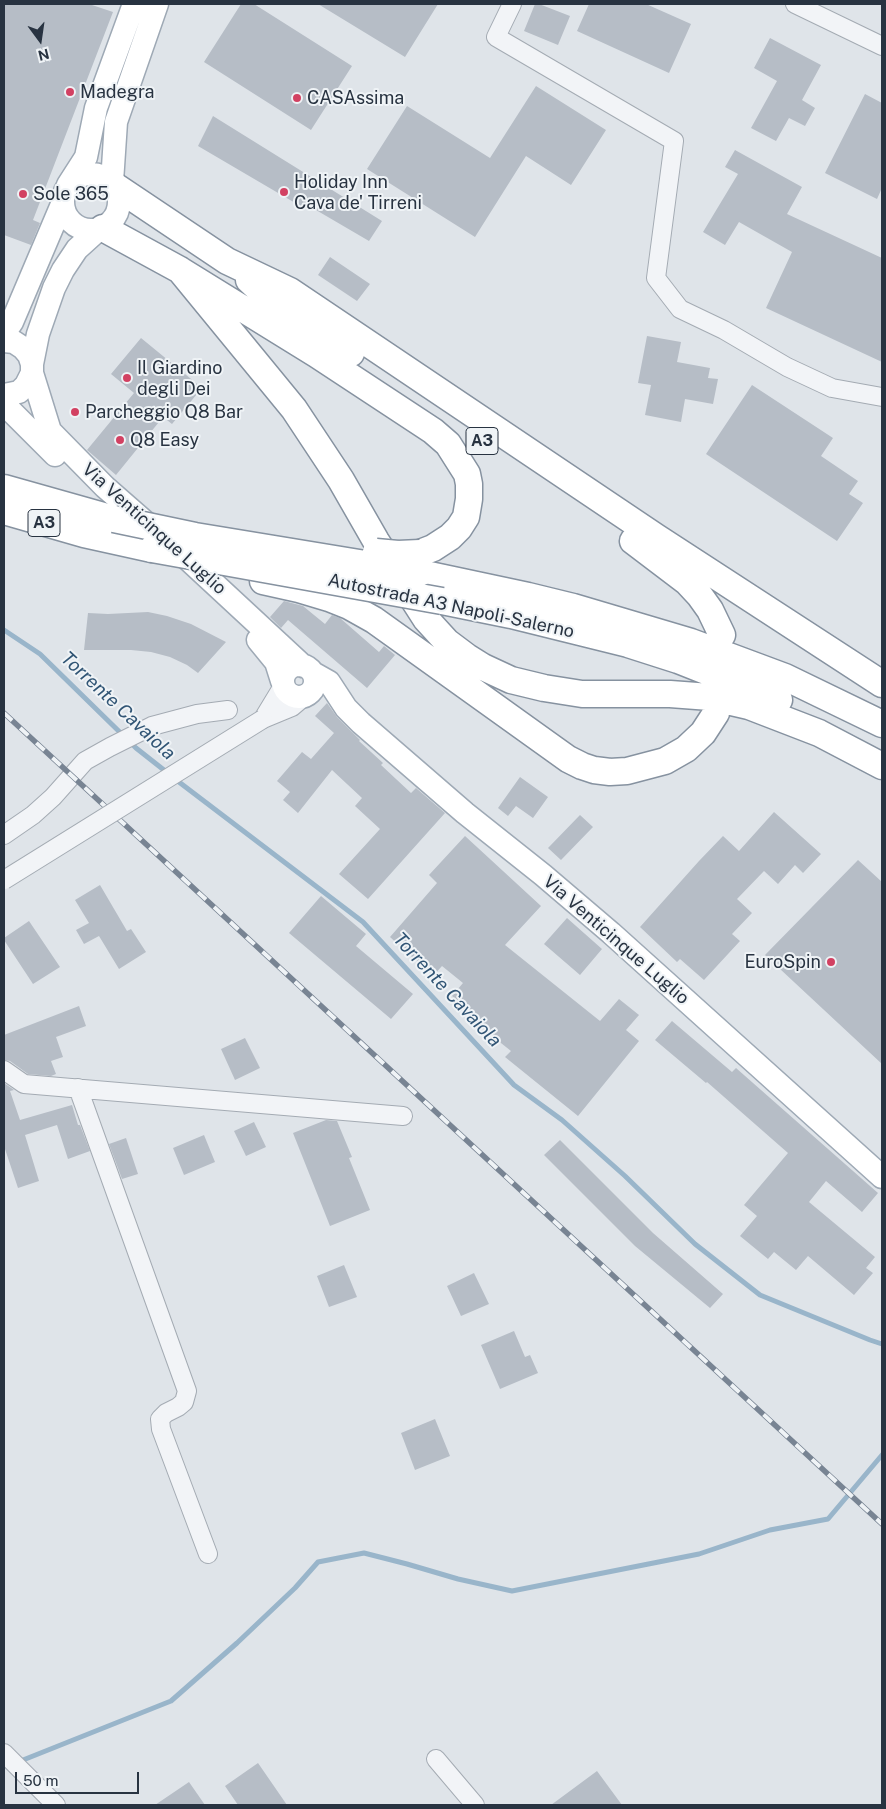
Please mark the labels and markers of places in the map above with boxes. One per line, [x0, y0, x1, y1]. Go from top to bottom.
place label: Madegra [80, 81, 155, 103]
marker: Madegra [64, 86, 76, 98]
place label: CASAssima [307, 87, 404, 109]
marker: CASAssima [291, 92, 303, 104]
place label: Holiday Inn Cava de' Tirreni [294, 171, 422, 213]
place label: Sole 365 [33, 183, 109, 205]
marker: Holiday Inn Cava de' Tirreni [278, 186, 290, 198]
marker: Sole 365 [17, 188, 29, 200]
place label: Il Giardino degli Dei [137, 357, 222, 399]
marker: Il Giardino degli Dei [121, 372, 133, 384]
place label: Parcheggio Q8 Bar [85, 401, 243, 423]
marker: Parcheggio Q8 Bar [69, 406, 81, 418]
place label: Q8 Easy [130, 429, 199, 451]
marker: Q8 Easy [114, 434, 126, 446]
place label: EuroSpin [745, 951, 821, 973]
marker: EuroSpin [825, 956, 837, 968]

